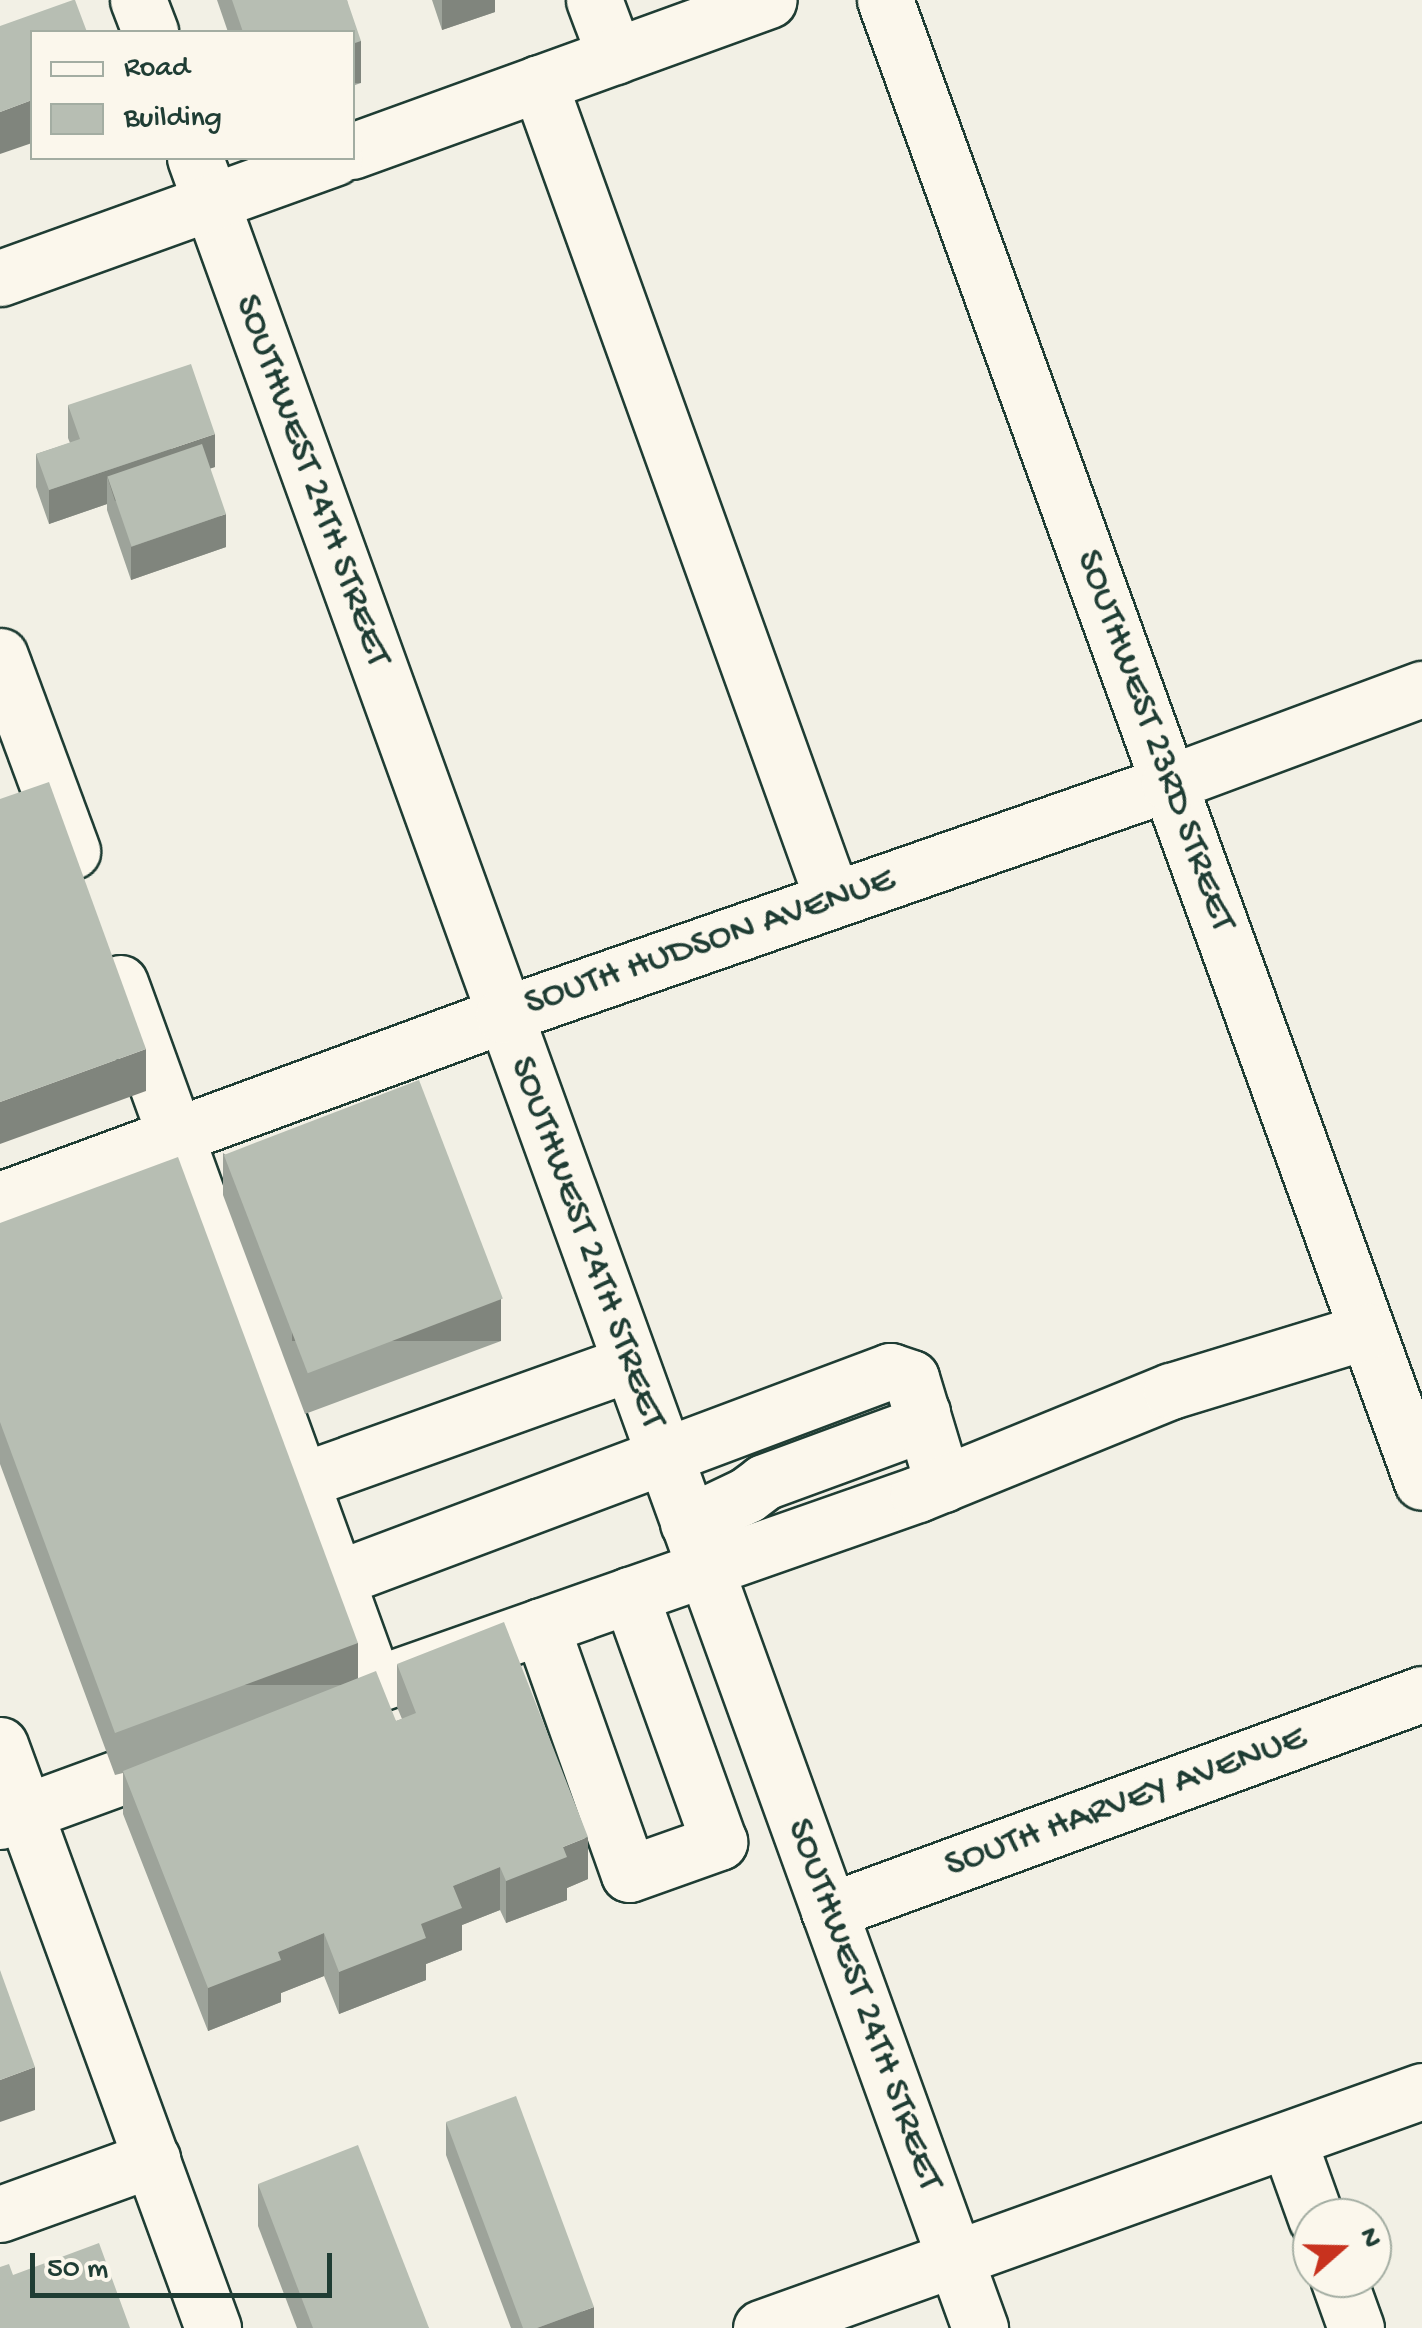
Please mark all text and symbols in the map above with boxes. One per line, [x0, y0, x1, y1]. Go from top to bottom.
legend [30, 30, 355, 160]
text: Road [124, 52, 190, 87]
text: Building [124, 102, 222, 137]
street label: SOUTHWEST 24TH STREET [223, 289, 399, 673]
street label: SOUTHWEST 23RD STREET [1064, 544, 1244, 938]
street label: SOUTH HUDSON AVENUE [519, 858, 901, 1028]
street label: SOUTHWEST 24TH STREET [498, 1051, 674, 1435]
street label: SOUTH HARVEY AVENUE [939, 1716, 1313, 1890]
street label: SOUTHWEST 24TH STREET [775, 1813, 951, 2197]
north arrow [1292, 2198, 1392, 2298]
text: N [1350, 2224, 1387, 2252]
scale bar [35, 2233, 338, 2295]
text: 50 m [47, 2253, 108, 2288]

